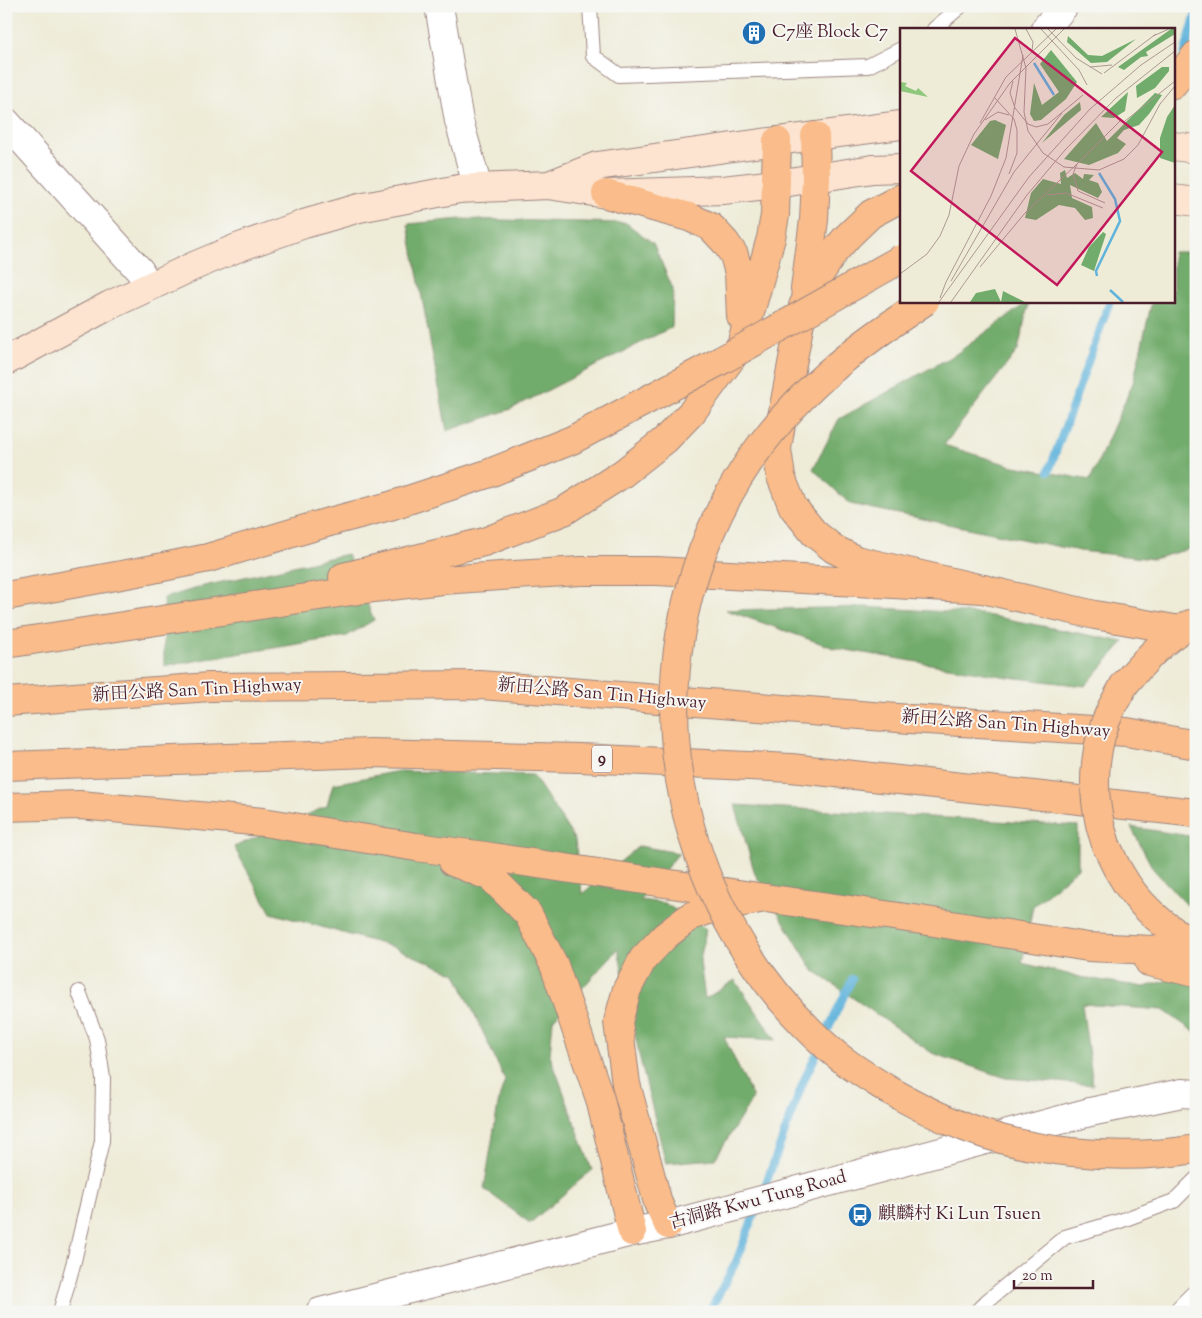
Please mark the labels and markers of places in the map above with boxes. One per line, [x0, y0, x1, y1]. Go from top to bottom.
building icon: C7座 Block C7 [741, 20, 767, 46]
place label: C7座 Block C7 [772, 20, 888, 46]
bus stop icon: 麒麟村 Ki Lun Tsuen [847, 1202, 873, 1228]
place label: 麒麟村 Ki Lun Tsuen [878, 1202, 1041, 1228]

